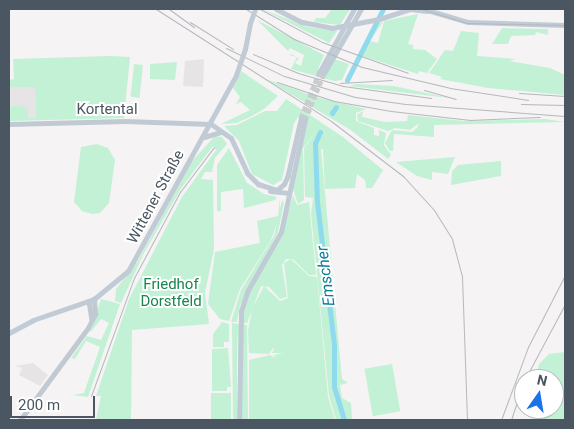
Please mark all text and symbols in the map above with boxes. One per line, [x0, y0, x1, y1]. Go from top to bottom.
street label: Kortental [76, 101, 138, 119]
street label: Wittener Straße [124, 147, 188, 247]
water label: Emscher [313, 245, 339, 307]
park label: Friedhof Dorstfeld [140, 275, 202, 310]
north arrow [514, 369, 564, 419]
text: N [536, 371, 549, 389]
scale bar [12, 386, 98, 418]
text: 200 m [18, 396, 60, 414]

